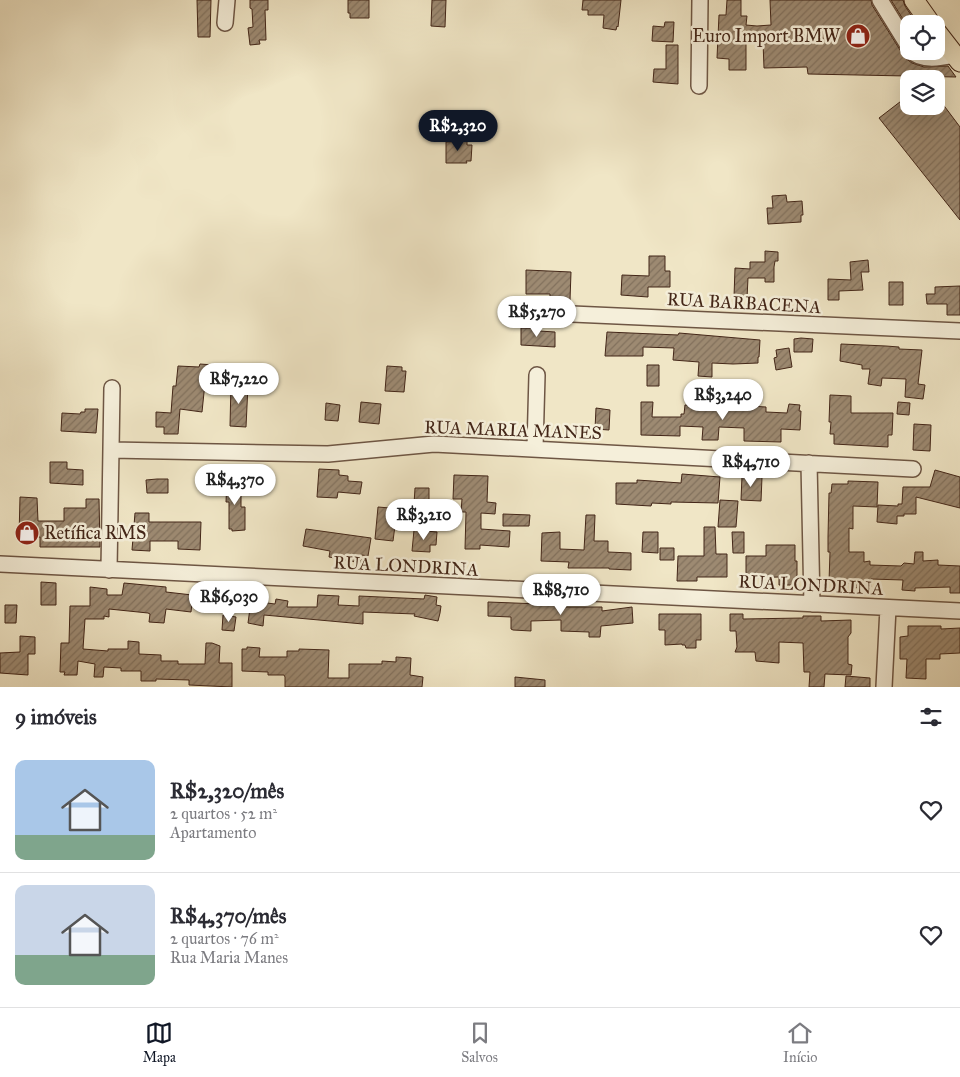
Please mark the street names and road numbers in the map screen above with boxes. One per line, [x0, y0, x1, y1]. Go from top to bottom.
street label: RUA BARBACENA [666, 288, 822, 318]
street label: RUA MARIA MANES [424, 416, 602, 444]
street label: RUA LONDRINA [333, 551, 479, 581]
street label: RUA LONDRINA [738, 570, 884, 600]

